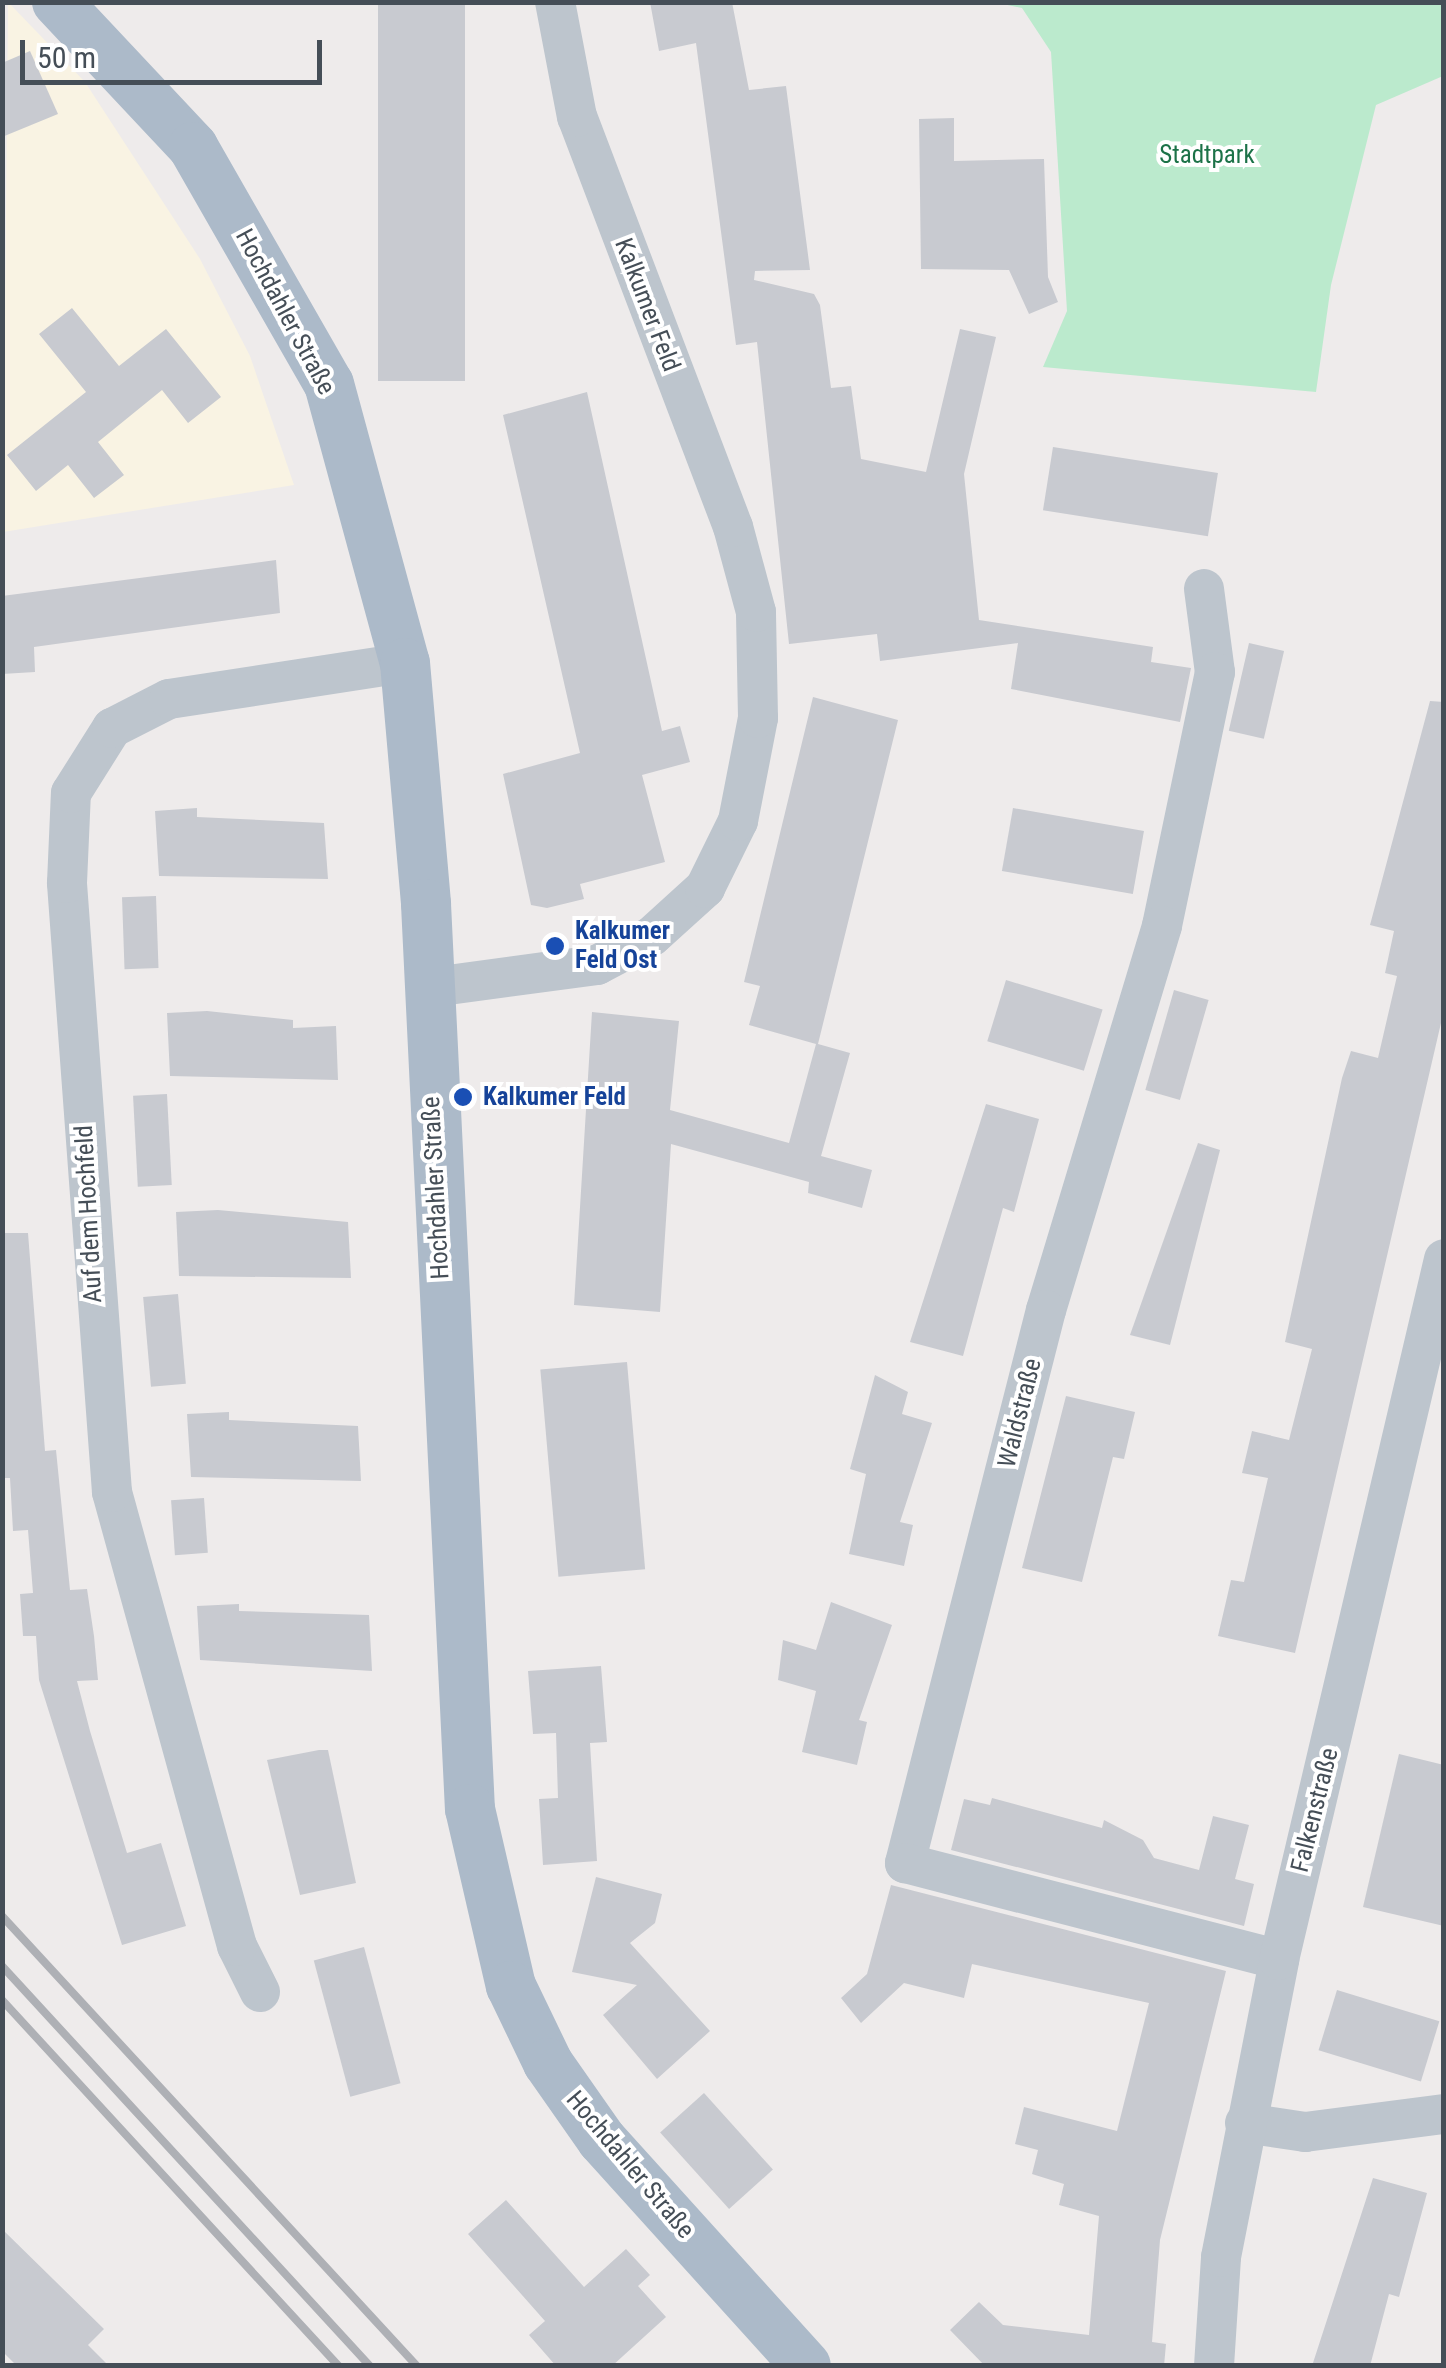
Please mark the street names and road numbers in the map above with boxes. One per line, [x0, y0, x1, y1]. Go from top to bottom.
street label: Hochdahler Straße [229, 224, 341, 400]
street label: Kalkumer Feld [608, 234, 686, 376]
street label: Hochdahler Straße [416, 1096, 456, 1280]
street label: Auf dem Hochfeld [69, 1124, 109, 1304]
street label: Waldstraße [992, 1355, 1048, 1471]
street label: Falkenstraße [1285, 1745, 1345, 1875]
street label: Hochdahler Straße [560, 2085, 700, 2245]

